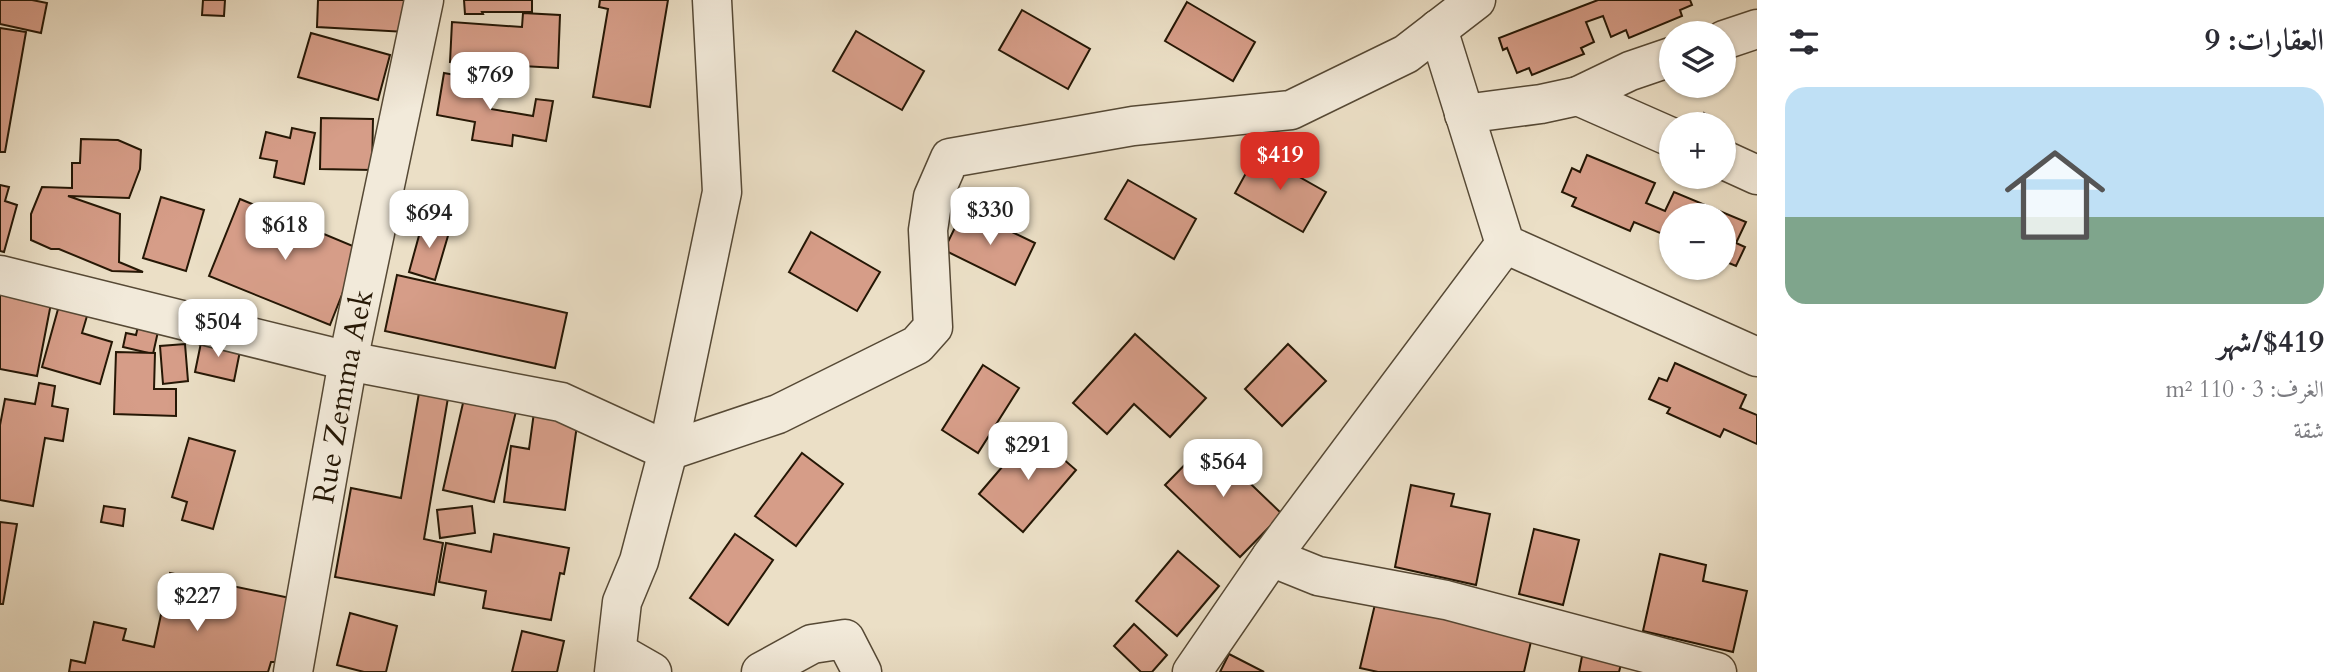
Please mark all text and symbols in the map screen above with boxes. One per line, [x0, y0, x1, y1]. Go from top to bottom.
text: العقارات: 9 [2205, 20, 2324, 61]
map controls [1659, 21, 1736, 280]
button: layers [1659, 21, 1736, 98]
icon: filters [1785, 23, 1823, 61]
pin: $769 [449, 52, 531, 112]
text: $769 [466, 59, 514, 90]
button: + [1659, 112, 1736, 189]
pin: $419 [1239, 132, 1321, 192]
icon: home [1992, 132, 2118, 258]
text: $419 [1256, 139, 1304, 170]
pin: $330 [949, 188, 1031, 247]
pin: $694 [388, 190, 470, 250]
text: $330 [966, 194, 1014, 225]
text: $694 [405, 197, 453, 228]
pin: $618 [244, 202, 326, 262]
button: − [1659, 203, 1736, 280]
text: $618 [261, 209, 309, 240]
street label: Rue Zemma Aek [303, 286, 383, 507]
pin: $504 [177, 300, 259, 359]
text: $504 [194, 306, 242, 337]
text: $419/شهر [2218, 322, 2324, 363]
text: الغرف: 3 · 110 m² [2165, 374, 2324, 405]
text: شقة [2294, 415, 2324, 446]
pin: $291 [987, 422, 1069, 482]
text: $291 [1004, 429, 1052, 460]
pin: $564 [1182, 440, 1264, 499]
text: $564 [1199, 446, 1247, 477]
pin: $227 [156, 574, 238, 633]
text: $227 [173, 580, 221, 611]

